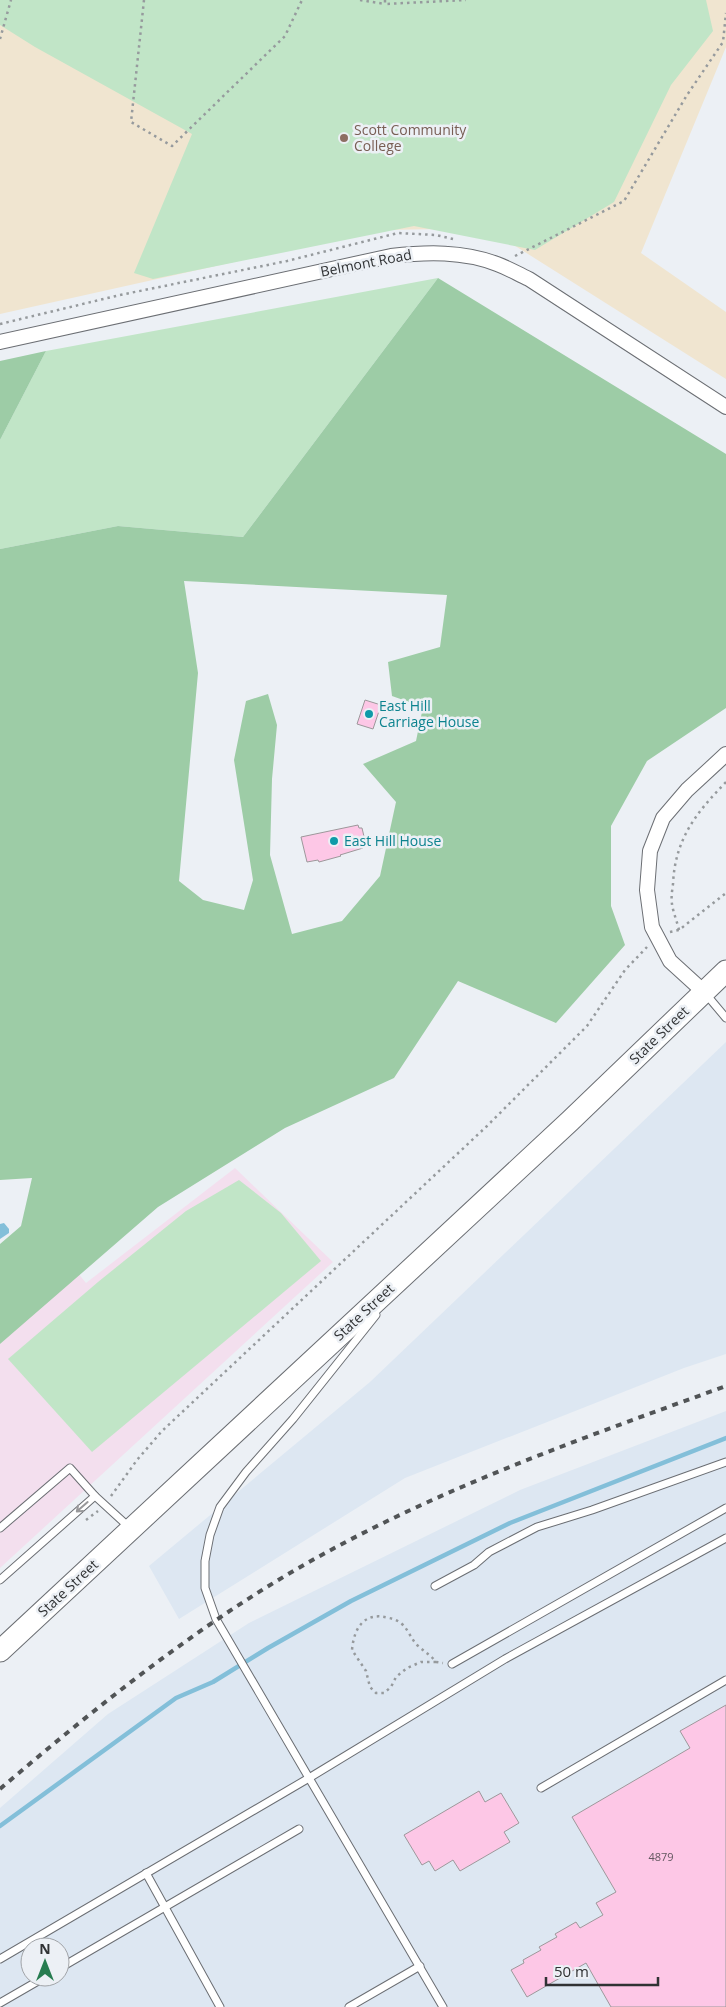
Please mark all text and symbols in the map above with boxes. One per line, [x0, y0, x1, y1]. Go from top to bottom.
place label: Scott Community College [354, 120, 467, 155]
marker: Scott Community College [338, 132, 350, 144]
street label: Belmont Road [319, 244, 413, 281]
place label: East Hill Carriage House [379, 696, 479, 731]
marker: East Hill Carriage House [363, 708, 375, 720]
place label: East Hill House [344, 831, 441, 850]
marker: East Hill House [328, 835, 340, 847]
street label: State Street [625, 1001, 693, 1068]
street label: State Street [329, 1279, 398, 1345]
one-way arrow [76, 1502, 89, 1513]
street label: State Street [33, 1555, 102, 1621]
house number: 4879 [648, 1849, 674, 1864]
north arrow [20, 1937, 70, 1987]
text: N [39, 1939, 51, 1958]
scale bar [546, 1954, 658, 1986]
text: 50 m [554, 1961, 589, 1981]

